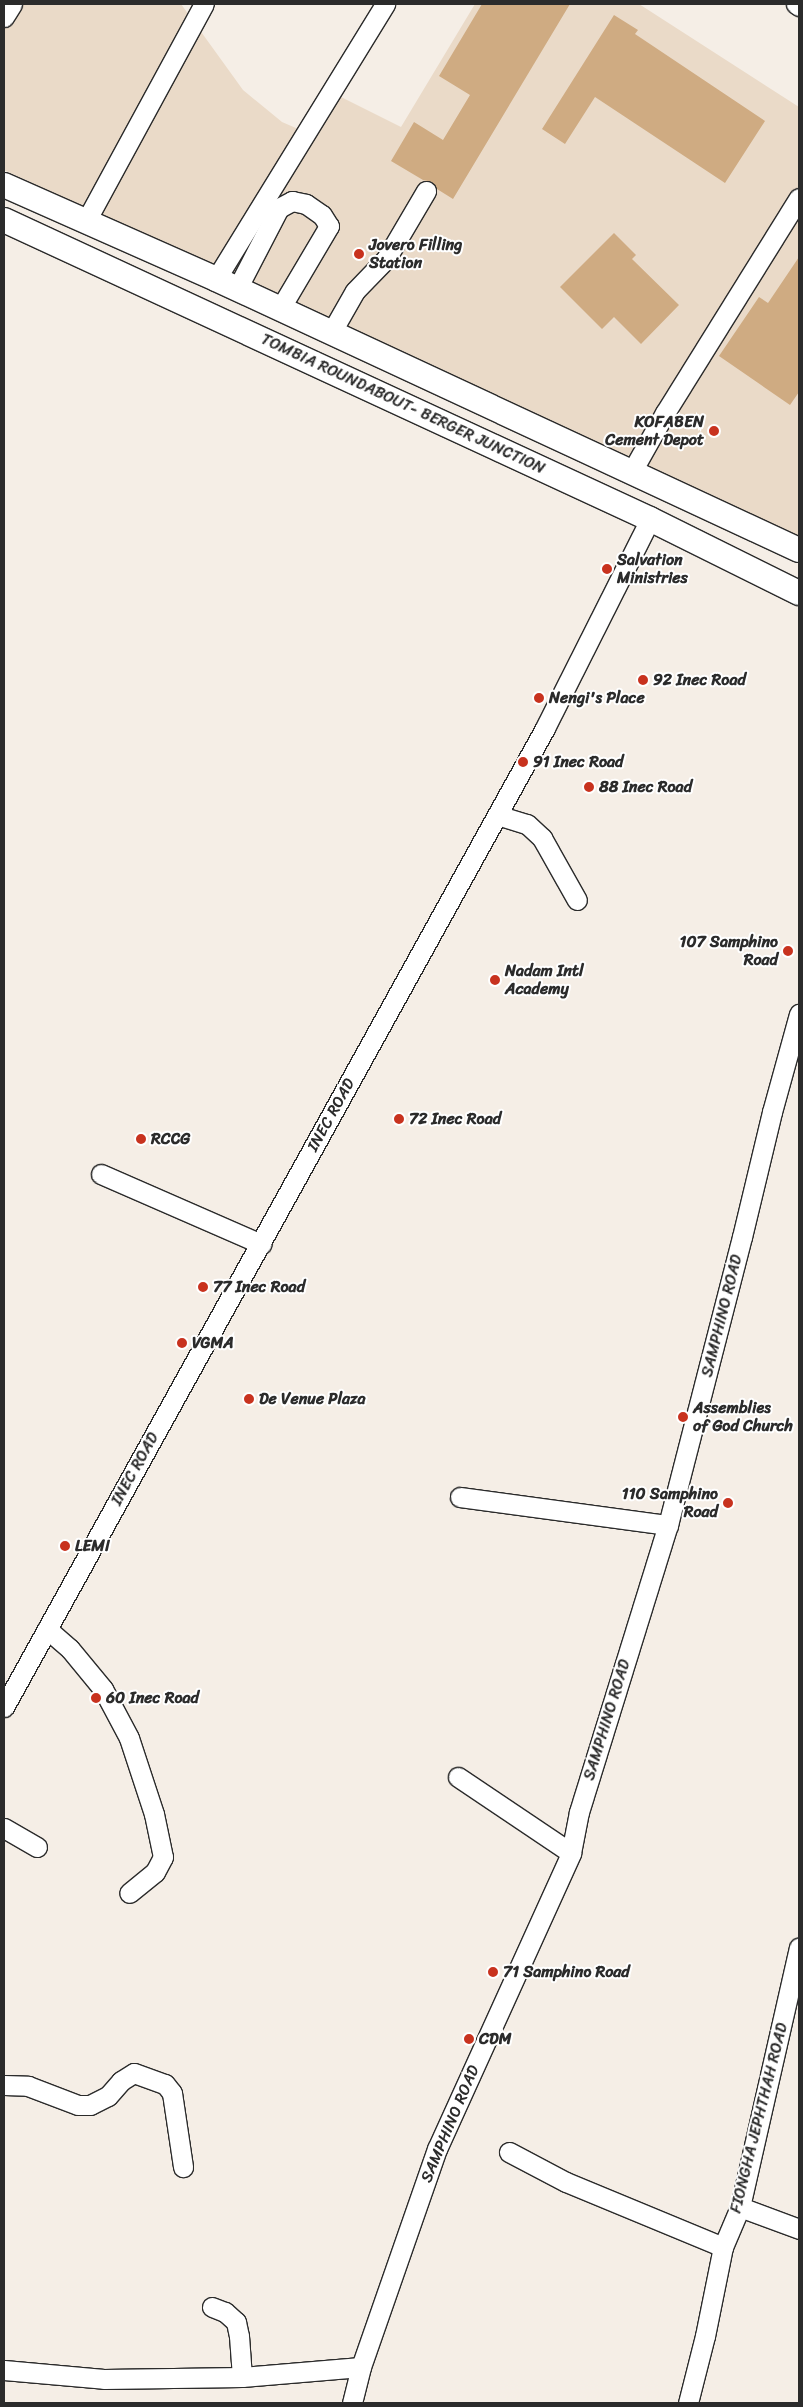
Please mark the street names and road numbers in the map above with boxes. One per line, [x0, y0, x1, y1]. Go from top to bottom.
street label: TOMBIA ROUNDABOUT- BERGER JUNCTION [258, 330, 548, 478]
street label: INEC ROAD [303, 1075, 359, 1155]
street label: SAMPHINO ROAD [698, 1253, 746, 1379]
street label: INEC ROAD [107, 1429, 163, 1509]
street label: SAMPHINO ROAD [579, 1657, 635, 1783]
street label: FIONGHA JEPHTHAH ROAD [726, 2021, 792, 2215]
street label: SAMPHINO ROAD [417, 2063, 483, 2185]

